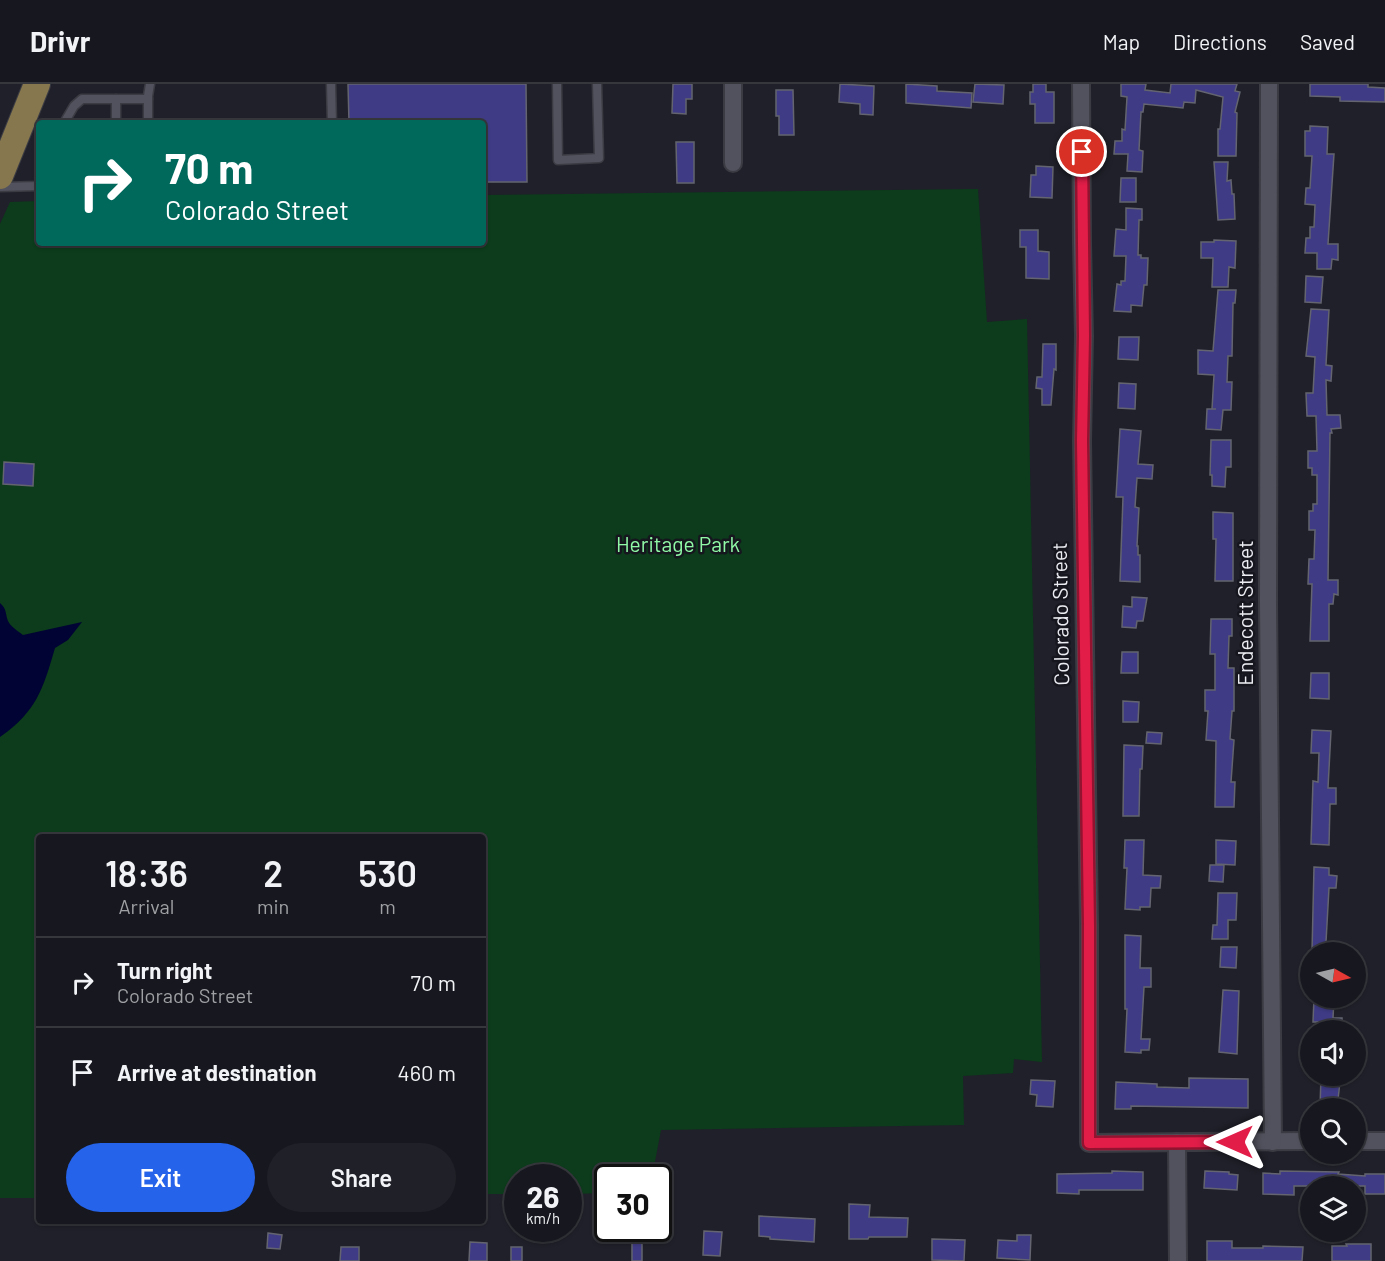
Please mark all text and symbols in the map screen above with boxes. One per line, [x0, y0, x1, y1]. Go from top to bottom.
text: Drivr [30, 24, 90, 58]
text: Map [1103, 29, 1140, 54]
text: Directions [1173, 29, 1267, 54]
text: Saved [1300, 29, 1355, 54]
pin [1056, 126, 1107, 177]
icon: arrive [1065, 135, 1098, 168]
text: 70 m [165, 142, 253, 192]
icon: right [66, 144, 144, 222]
text: Colorado Street [165, 193, 349, 225]
park label: Heritage Park [616, 531, 740, 556]
street label: Endecott Street [1232, 540, 1257, 686]
street label: Colorado Street [1046, 542, 1073, 686]
text: 18:36 [105, 851, 188, 894]
text: 2 [263, 851, 283, 894]
text: 530 [358, 851, 417, 894]
text: Arrival [118, 894, 174, 918]
text: min [257, 894, 289, 918]
text: m [379, 894, 396, 918]
north arrow [1300, 942, 1366, 1008]
map controls [1300, 942, 1366, 1242]
text: Turn right [117, 957, 212, 983]
icon: right [66, 966, 99, 999]
text: 70 m [411, 969, 456, 995]
text: Colorado Street [117, 983, 253, 1007]
button: sound [1300, 1020, 1366, 1086]
icon: arrive [66, 1056, 99, 1089]
text: Arrive at destination [117, 1059, 316, 1085]
text: 460 m [398, 1059, 456, 1085]
button: search [1300, 1098, 1366, 1164]
position arrow [1203, 1110, 1267, 1174]
button: Exit [66, 1143, 255, 1212]
button: Share [267, 1143, 456, 1212]
speed limit sign: 30 [594, 1164, 672, 1242]
button: layers [1300, 1176, 1366, 1242]
text: 26 [527, 1178, 559, 1214]
text: km/h [526, 1209, 560, 1227]

